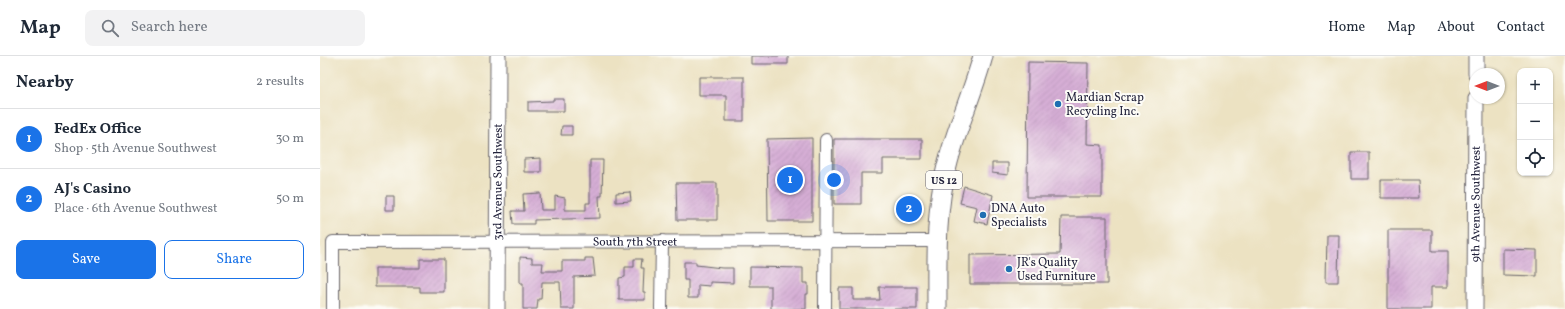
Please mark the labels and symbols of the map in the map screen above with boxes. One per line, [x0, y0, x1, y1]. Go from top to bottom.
north arrow [1469, 68, 1505, 104]
place label: Mardian Scrap Recycling Inc. [1066, 90, 1144, 120]
marker: Mardian Scrap Recycling Inc. [1053, 99, 1063, 109]
street label: 3rd Avenue Southwest [490, 123, 507, 241]
street label: 9th Avenue Southwest [1468, 146, 1485, 262]
pin: 1 [777, 165, 803, 195]
your location [824, 170, 844, 190]
road number: US 12 [926, 171, 962, 189]
pin: 2 [896, 194, 922, 224]
place label: DNA Auto Specialists [991, 201, 1047, 231]
marker: DNA Auto Specialists [978, 210, 988, 220]
street label: South 7th Street [593, 234, 677, 251]
place label: JR's Quality Used Furniture [1017, 255, 1096, 285]
marker: JR's Quality Used Furniture [1004, 264, 1014, 274]

